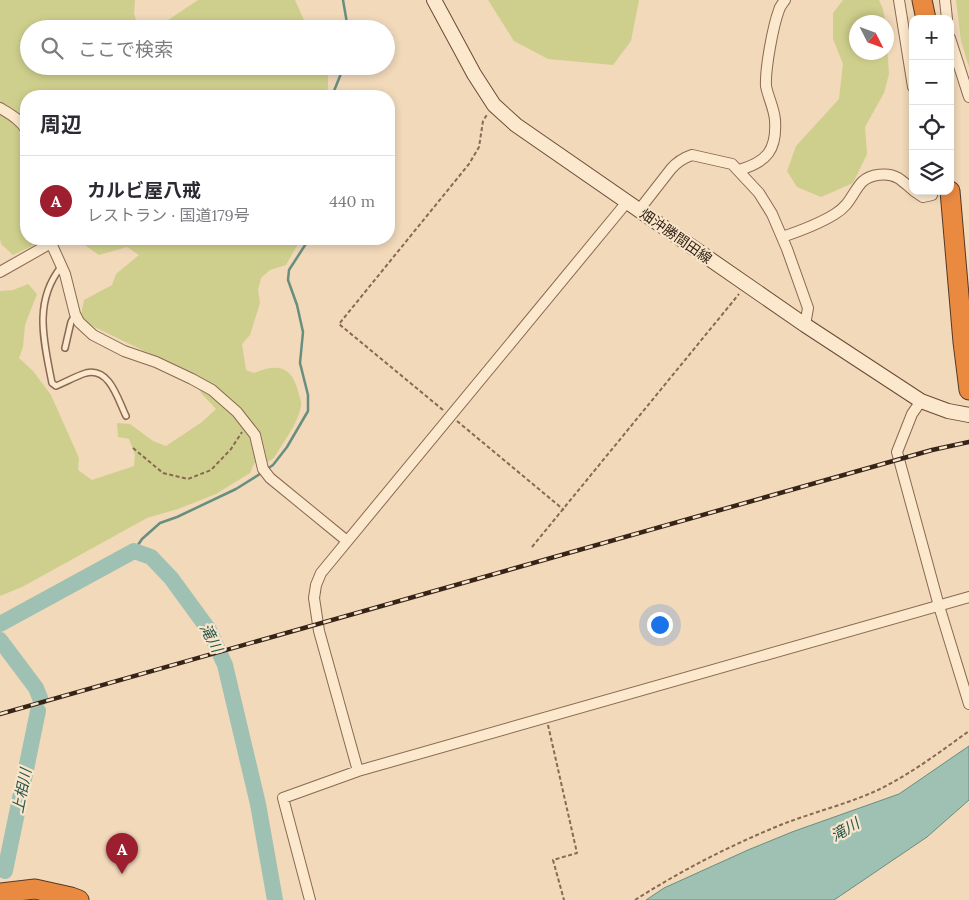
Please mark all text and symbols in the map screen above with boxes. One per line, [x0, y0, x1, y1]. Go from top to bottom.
north arrow [849, 15, 894, 60]
map controls [909, 15, 954, 195]
button: + [909, 15, 954, 60]
search box [20, 20, 395, 75]
icon: search [38, 34, 66, 62]
text: ここで検索 [78, 37, 173, 61]
button: − [909, 60, 954, 105]
button: locate [909, 105, 954, 150]
text: 周辺 [40, 111, 82, 138]
button: layers [909, 150, 954, 195]
text: カルビ屋八戒 [87, 178, 201, 202]
text: A [51, 191, 61, 211]
text: 440 m [329, 191, 375, 211]
text: レストラン · 国道179号 [87, 205, 250, 225]
street label: 畑沖勝間田線 [636, 205, 716, 267]
your location [647, 612, 673, 638]
water label: 滝川 [196, 620, 228, 657]
water label: 上相川 [8, 765, 36, 815]
water label: 滝川 [827, 813, 864, 845]
pin: A [106, 833, 138, 874]

